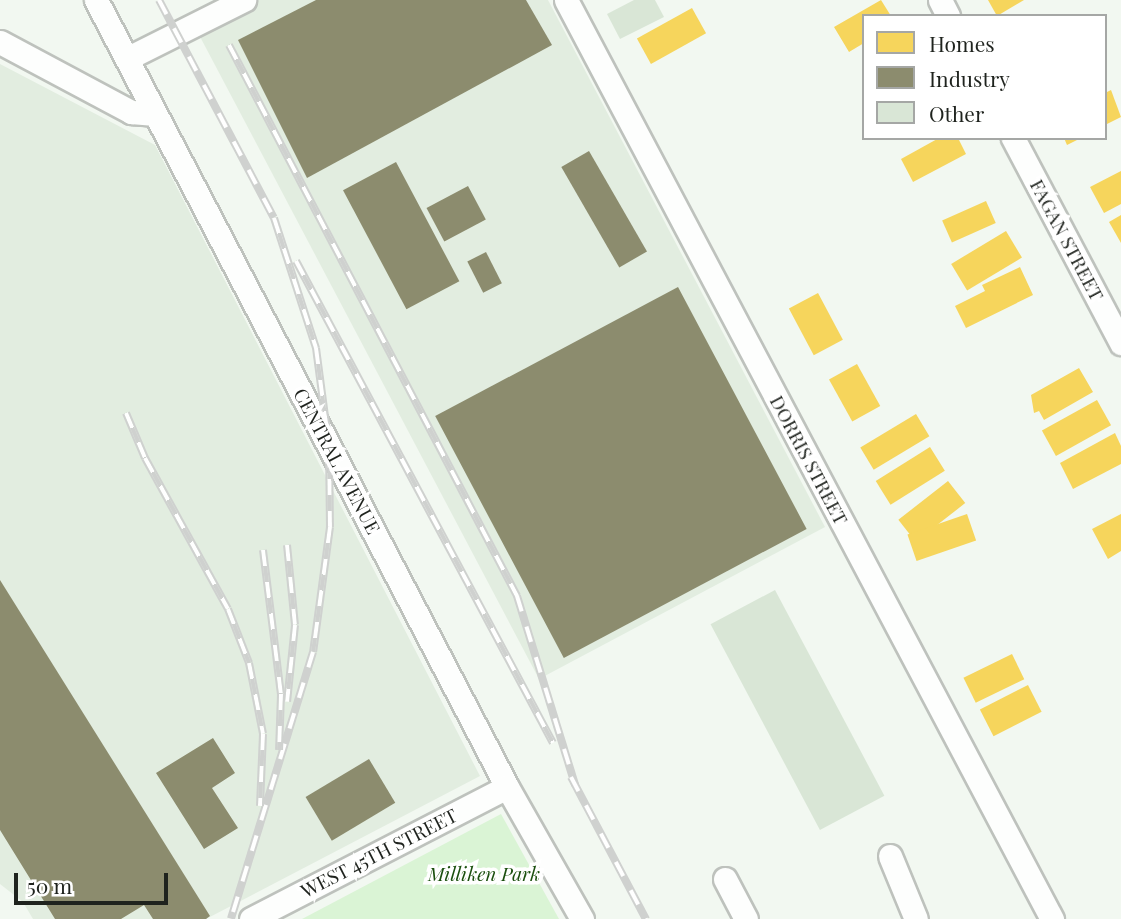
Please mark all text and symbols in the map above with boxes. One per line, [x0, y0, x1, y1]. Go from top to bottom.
legend [862, 14, 1107, 140]
text: Homes [929, 29, 995, 57]
text: Industry [929, 64, 1010, 92]
text: Other [929, 99, 984, 127]
street label: FAGAN STREET [1025, 175, 1109, 305]
street label: CENTRAL AVENUE [289, 384, 385, 538]
street label: DORRIS STREET [765, 392, 853, 528]
street label: WEST 45TH STREET [297, 804, 461, 902]
scale bar [18, 860, 172, 904]
park label: Milliken Park [428, 863, 540, 885]
text: 50 m [27, 871, 72, 899]

